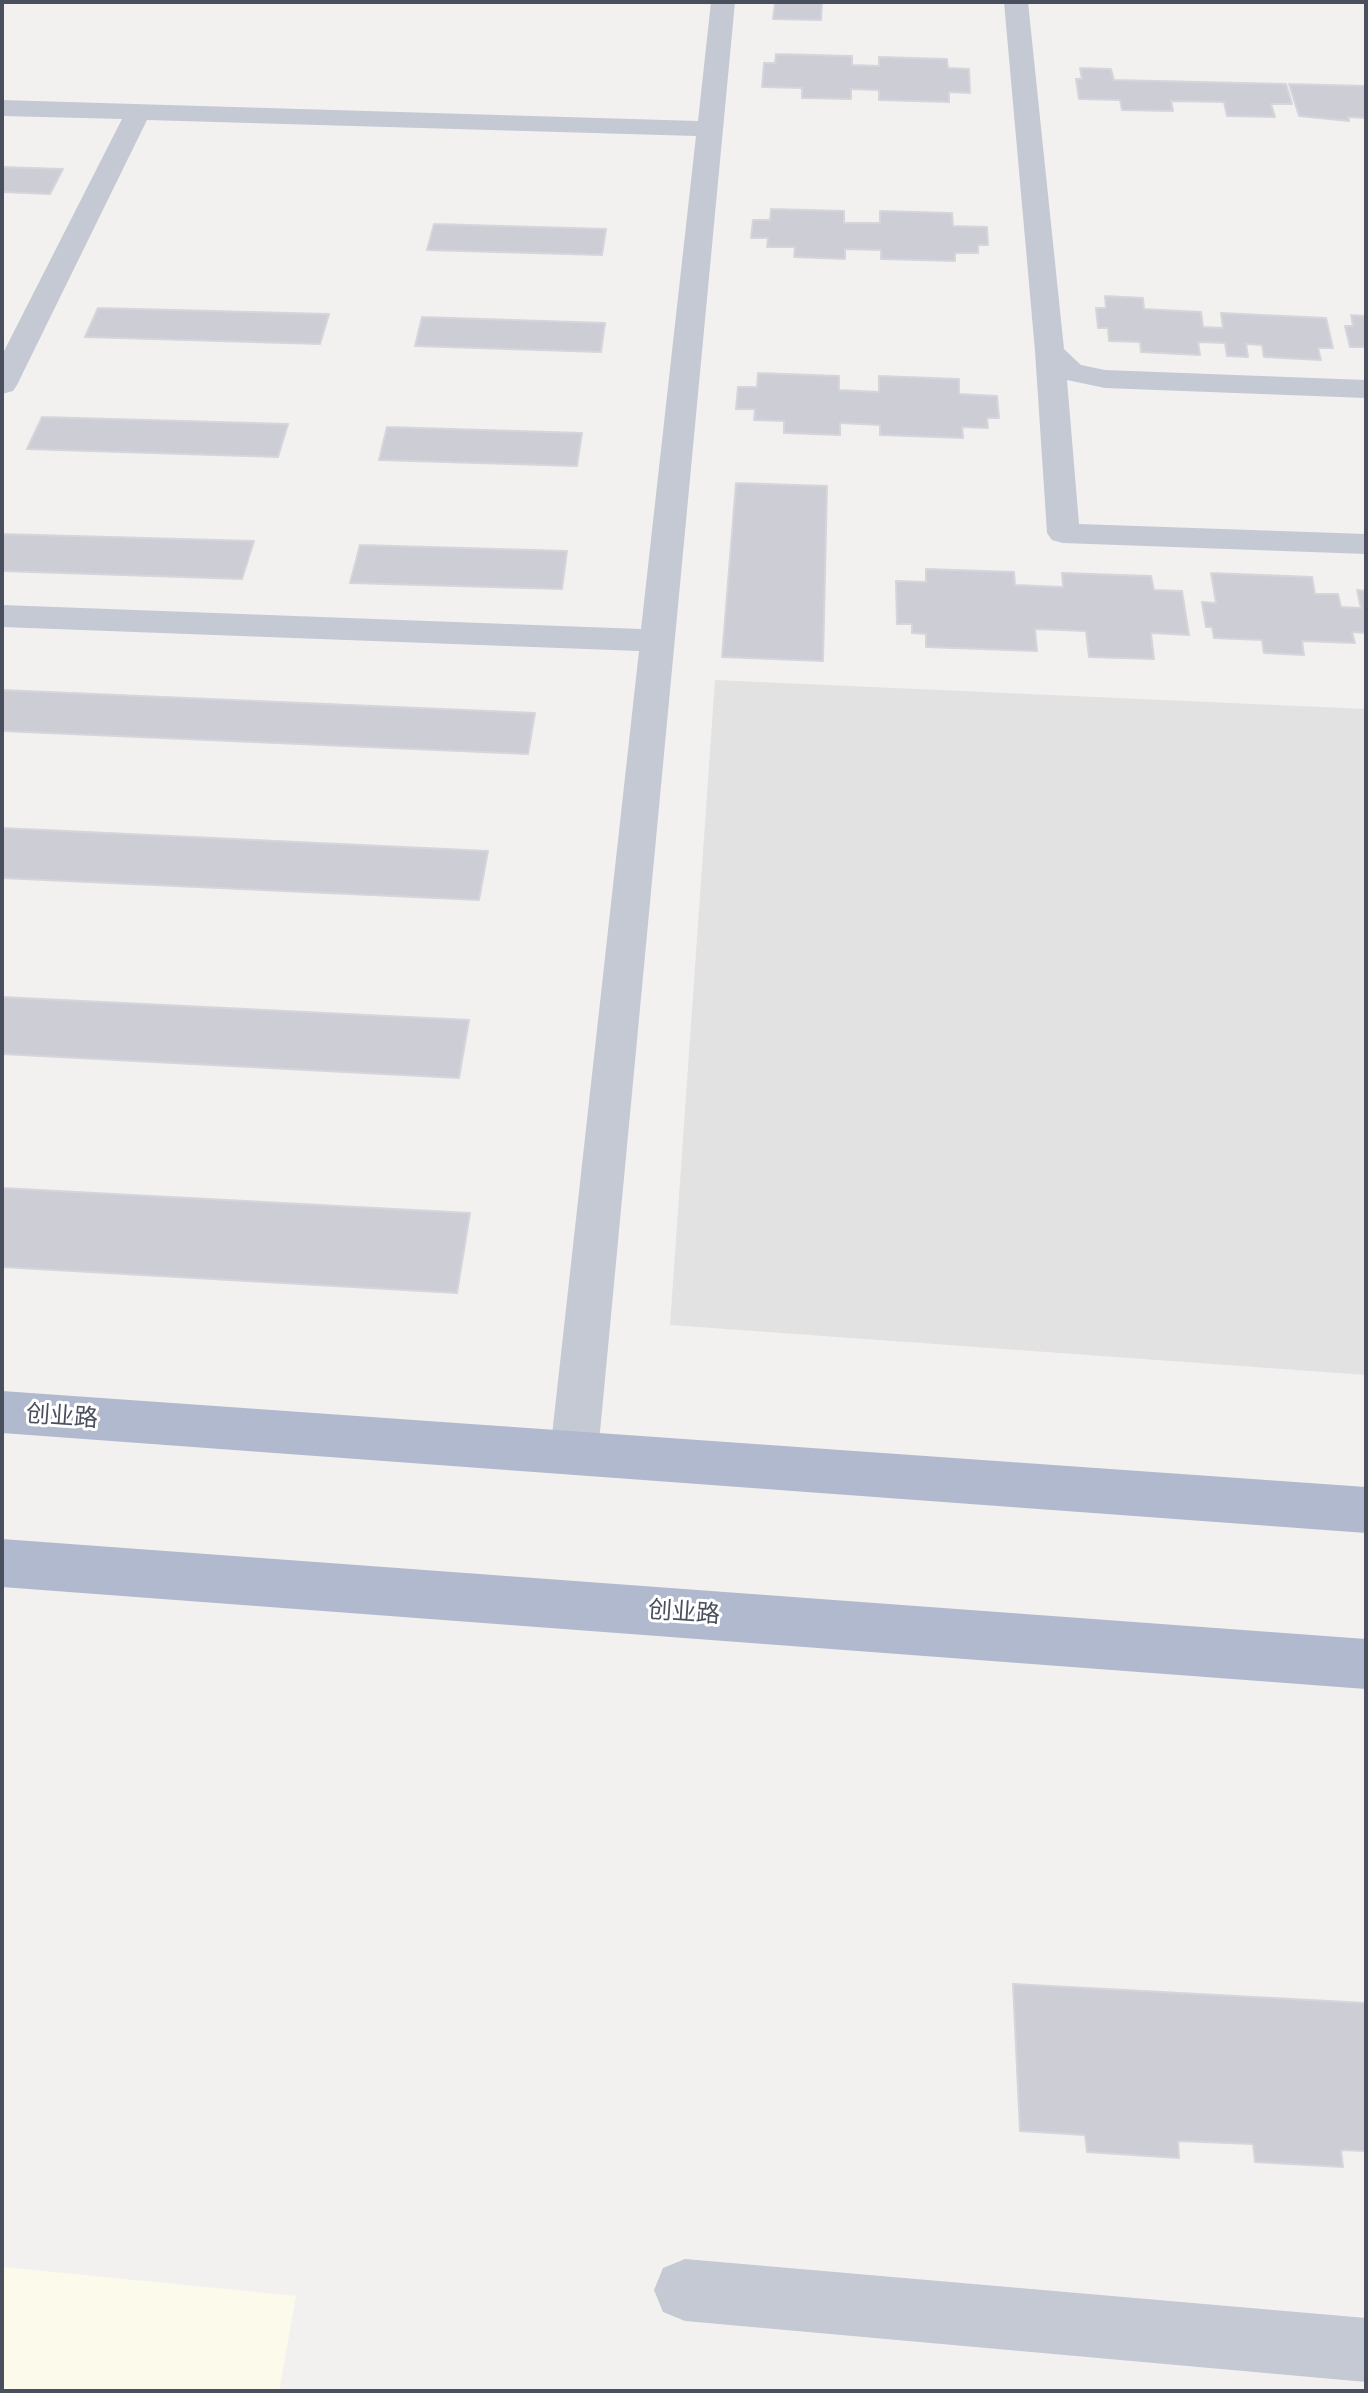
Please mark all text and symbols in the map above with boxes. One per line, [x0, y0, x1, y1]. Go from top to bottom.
street label: 创业路 [25, 1400, 99, 1434]
street label: 创业路 [647, 1596, 721, 1630]

